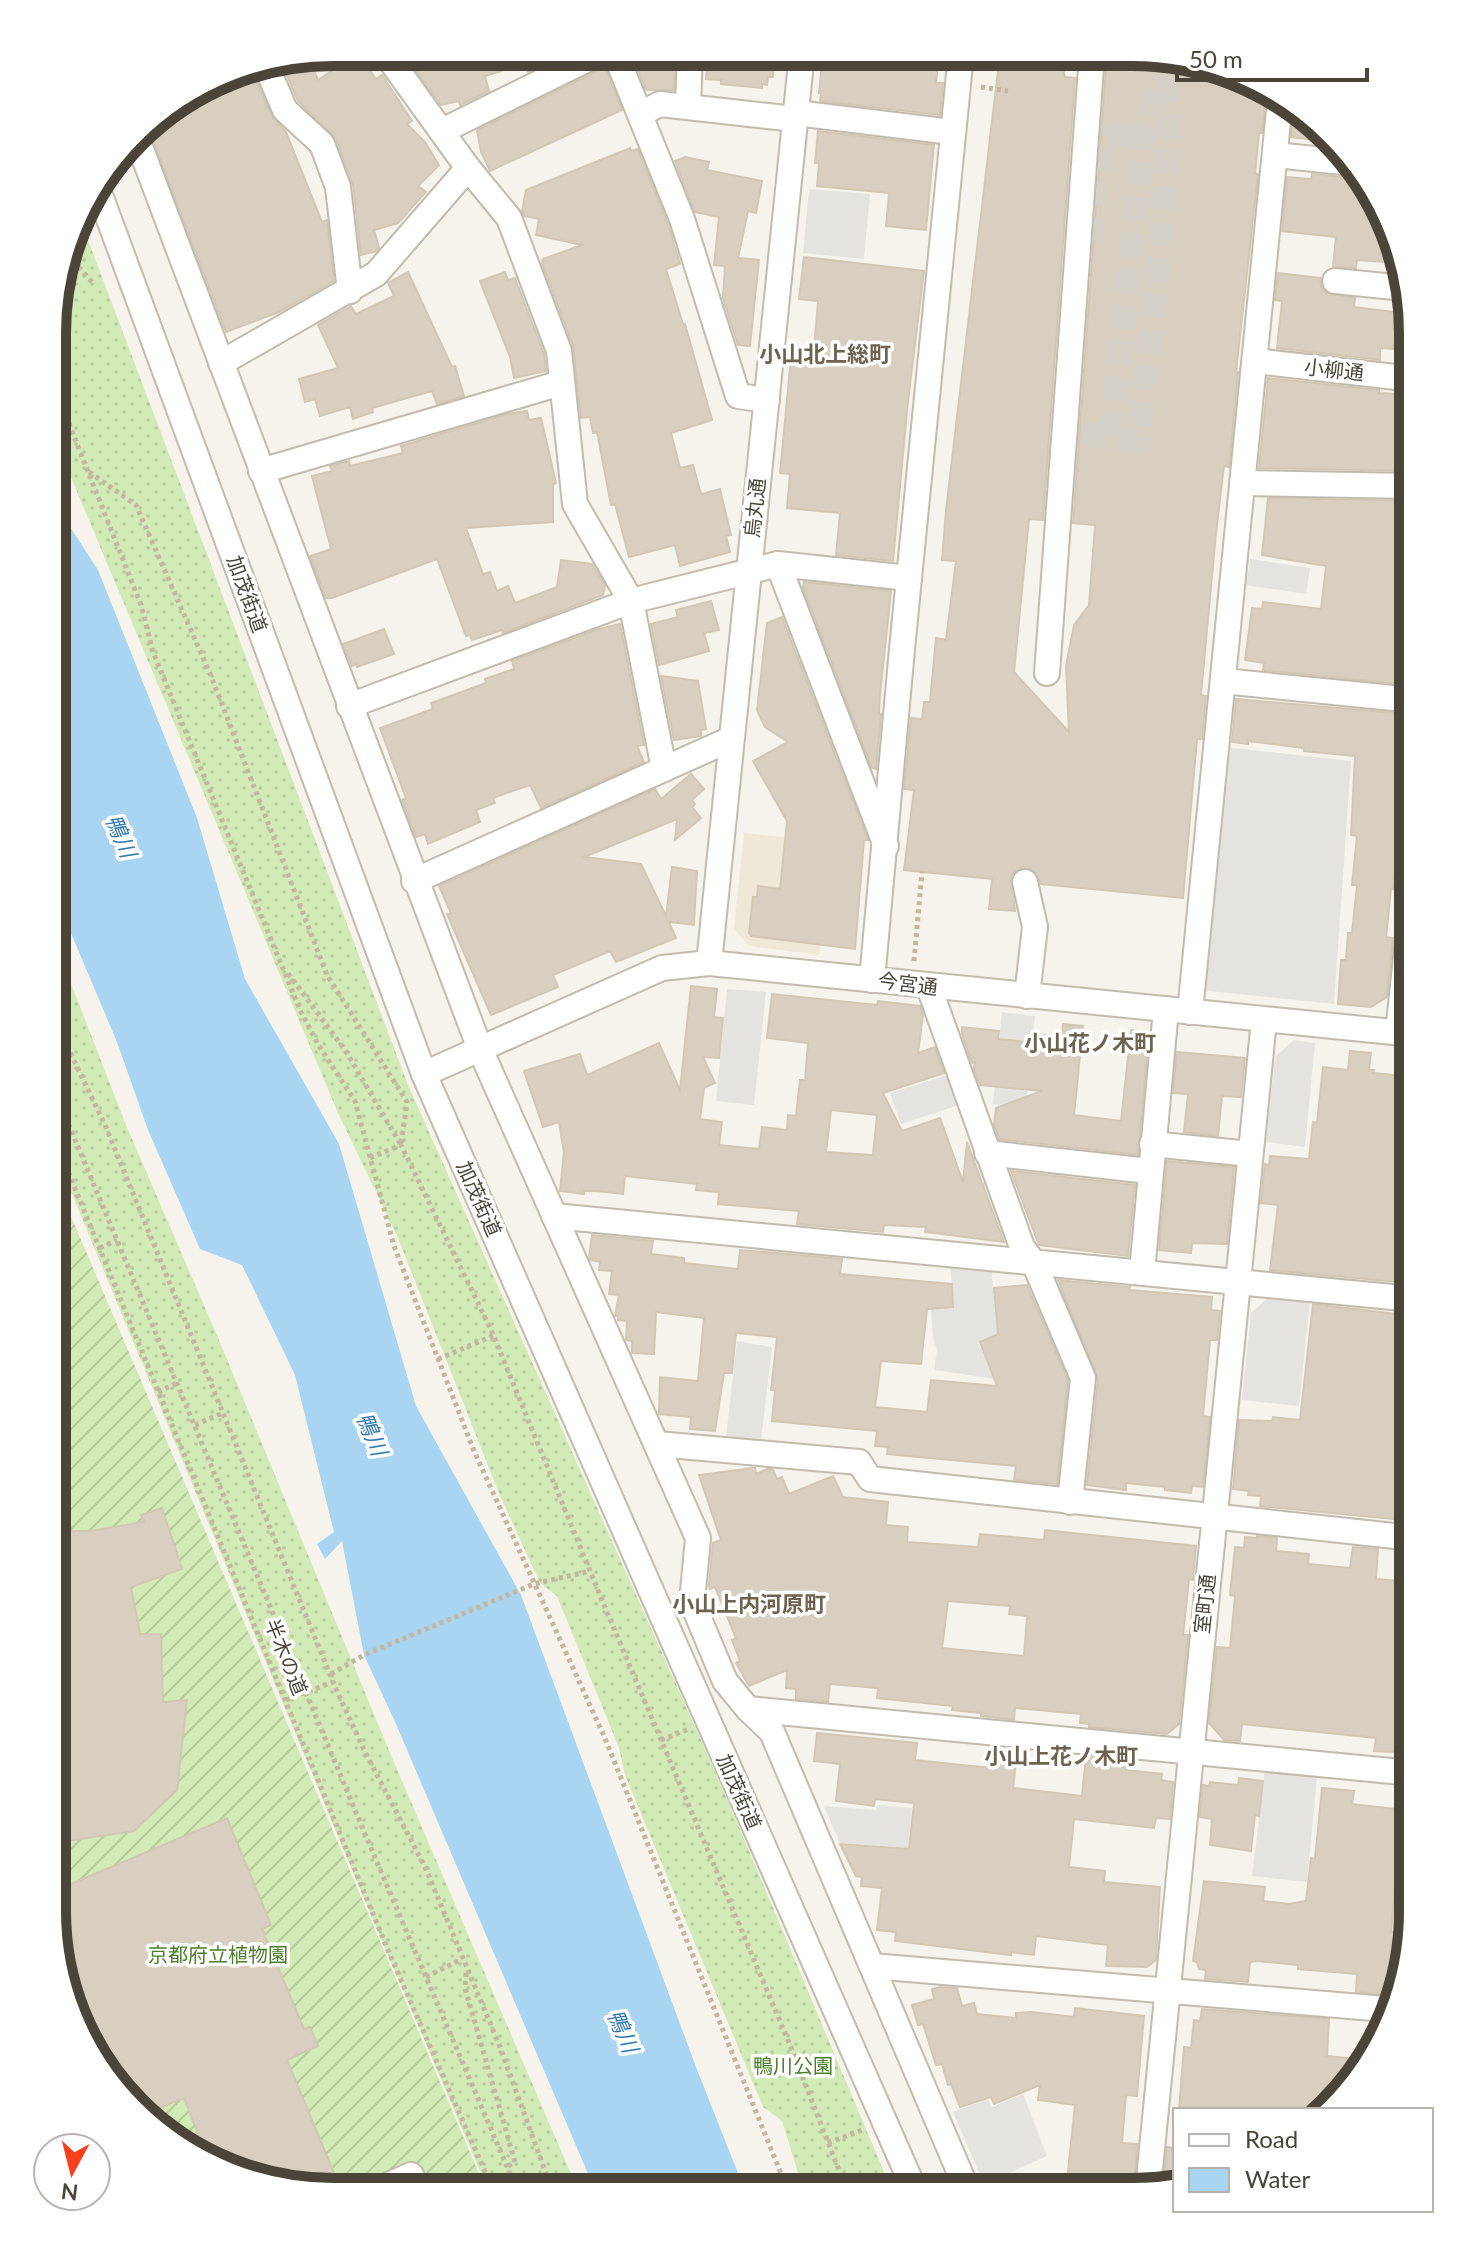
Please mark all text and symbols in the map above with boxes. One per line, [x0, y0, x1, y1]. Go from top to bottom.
scale bar [1177, 32, 1367, 82]
text: 50 m [1189, 44, 1243, 73]
district label: 小山北上総町 [759, 340, 891, 367]
street label: 小柳通 [1303, 354, 1365, 384]
street label: 烏丸通 [739, 477, 769, 539]
street label: 加茂街道 [223, 552, 273, 635]
water label: 鴨川 [100, 810, 143, 863]
street label: 今宮通 [877, 967, 939, 999]
district label: 小山花ノ木町 [1024, 1029, 1156, 1056]
street label: 加茂街道 [453, 1157, 507, 1240]
water label: 鴨川 [351, 1408, 394, 1461]
street label: 室町通 [1189, 1573, 1219, 1635]
district label: 小山上内河原町 [672, 1590, 826, 1617]
street label: 半木の道 [261, 1615, 313, 1698]
district label: 小山上花ノ木町 [984, 1742, 1138, 1769]
street label: 加茂街道 [713, 1750, 767, 1833]
park label: 京都府立植物園 [148, 1942, 288, 1966]
water label: 鴨川 [602, 2005, 645, 2058]
park label: 鴨川公園 [753, 2053, 833, 2077]
legend [1173, 2108, 1433, 2212]
text: Road [1245, 2124, 1298, 2153]
north arrow [32, 2132, 112, 2212]
text: Water [1245, 2164, 1310, 2193]
text: N [59, 2178, 80, 2207]

